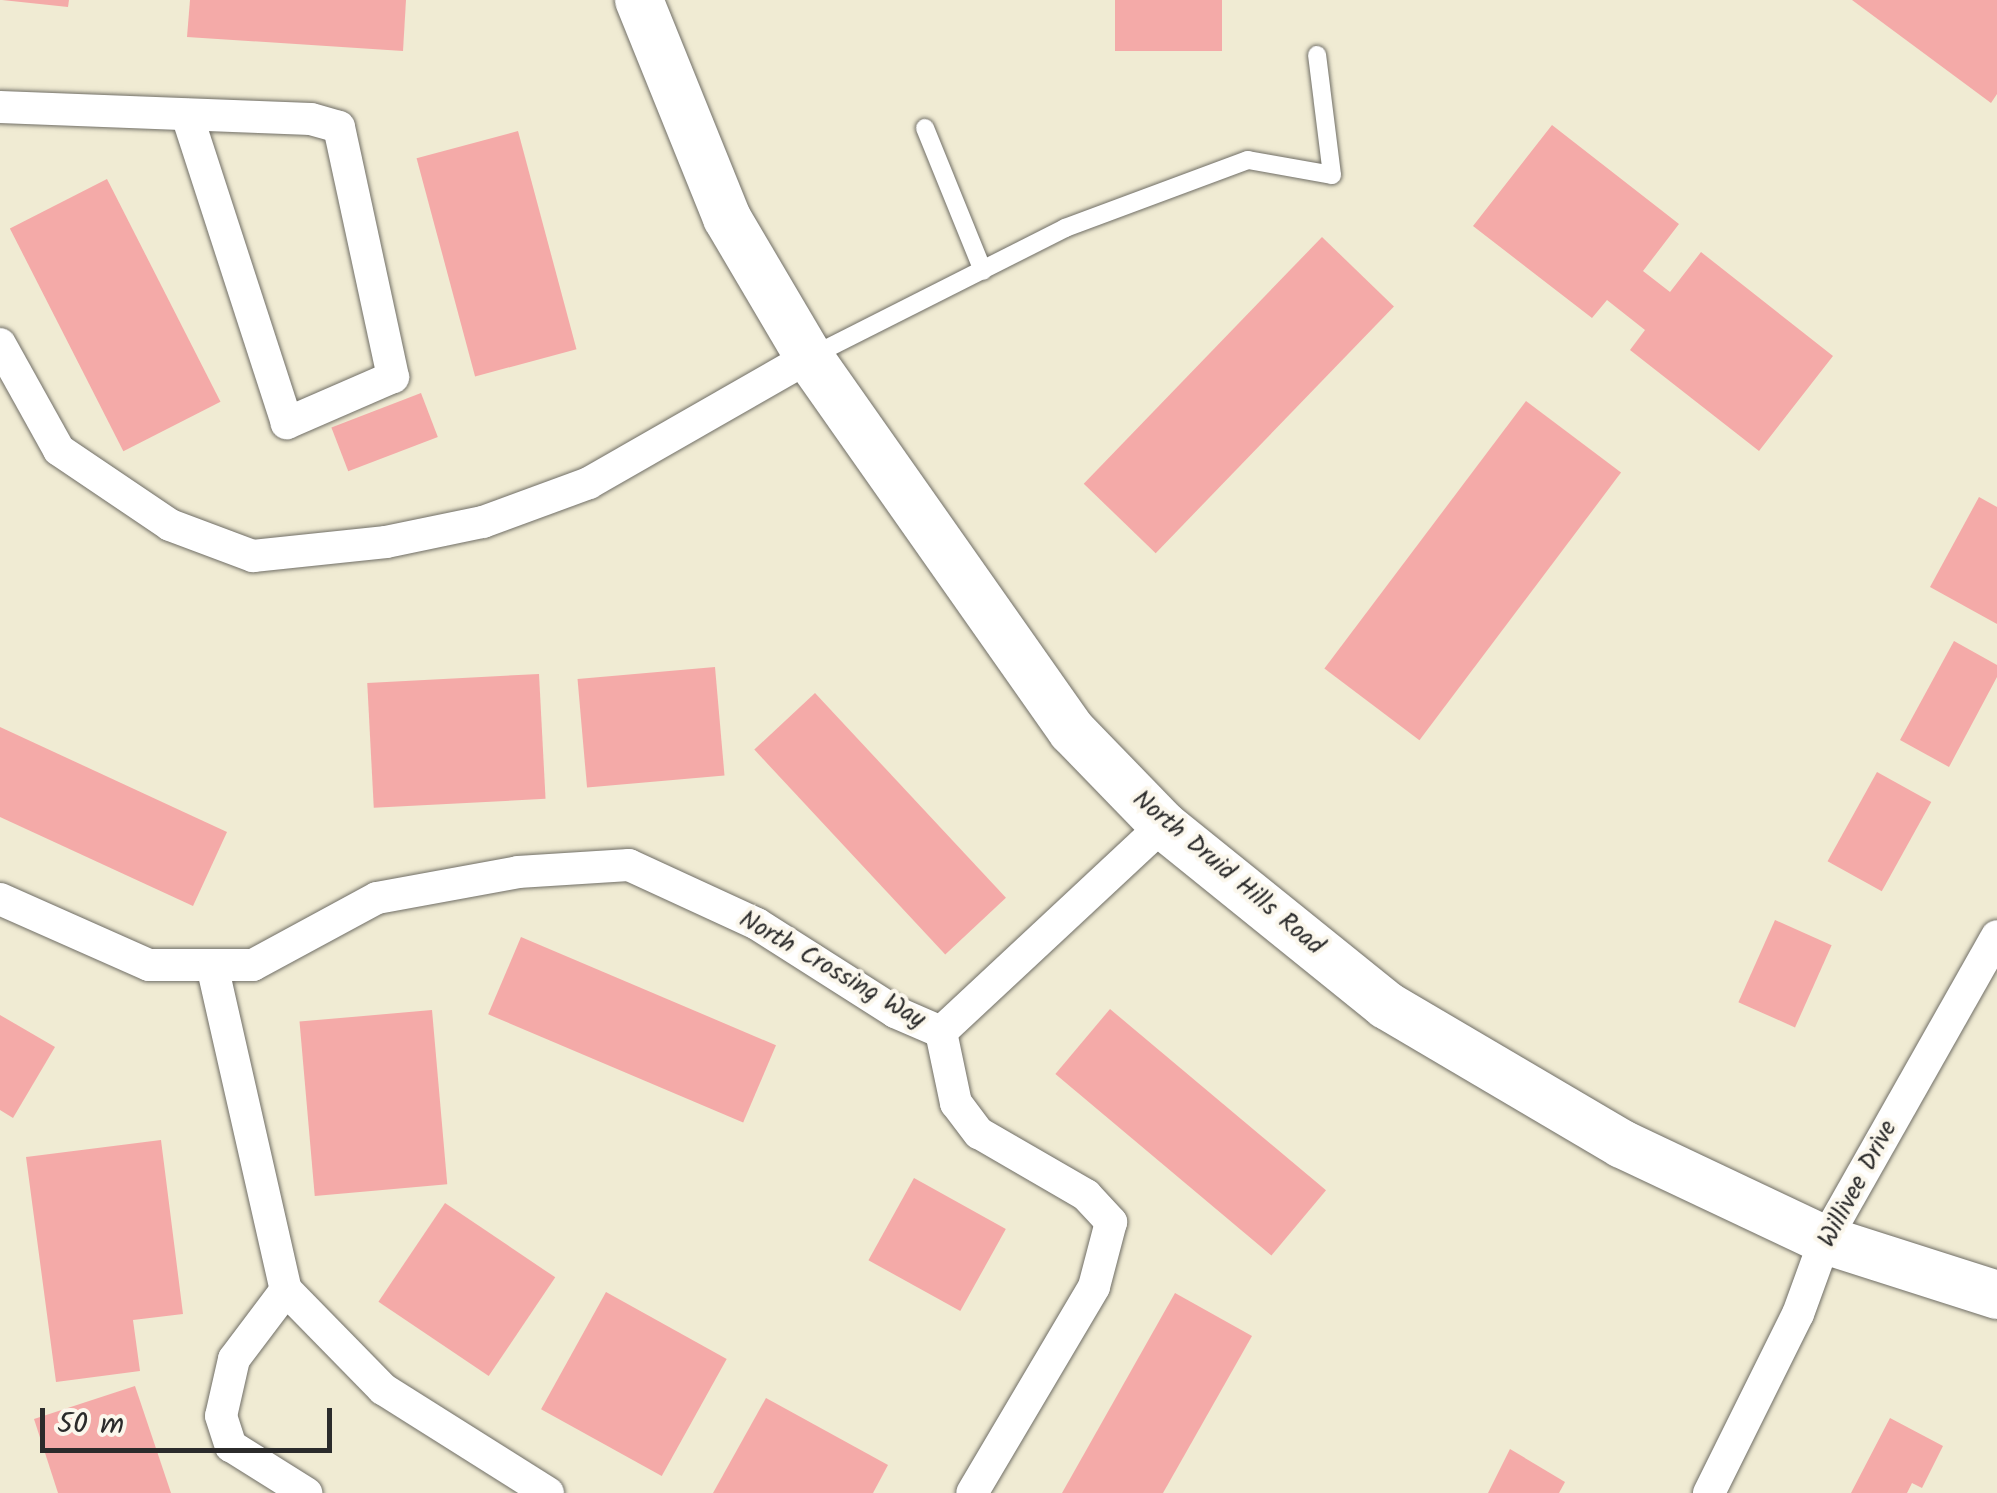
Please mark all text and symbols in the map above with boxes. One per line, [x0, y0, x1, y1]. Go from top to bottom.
street label: North Druid Hills Road [1126, 784, 1330, 962]
street label: North Crossing Way [734, 905, 930, 1035]
street label: Willivee Drive [1812, 1116, 1904, 1252]
scale bar [45, 1388, 338, 1450]
text: 50 m [57, 1401, 124, 1449]

